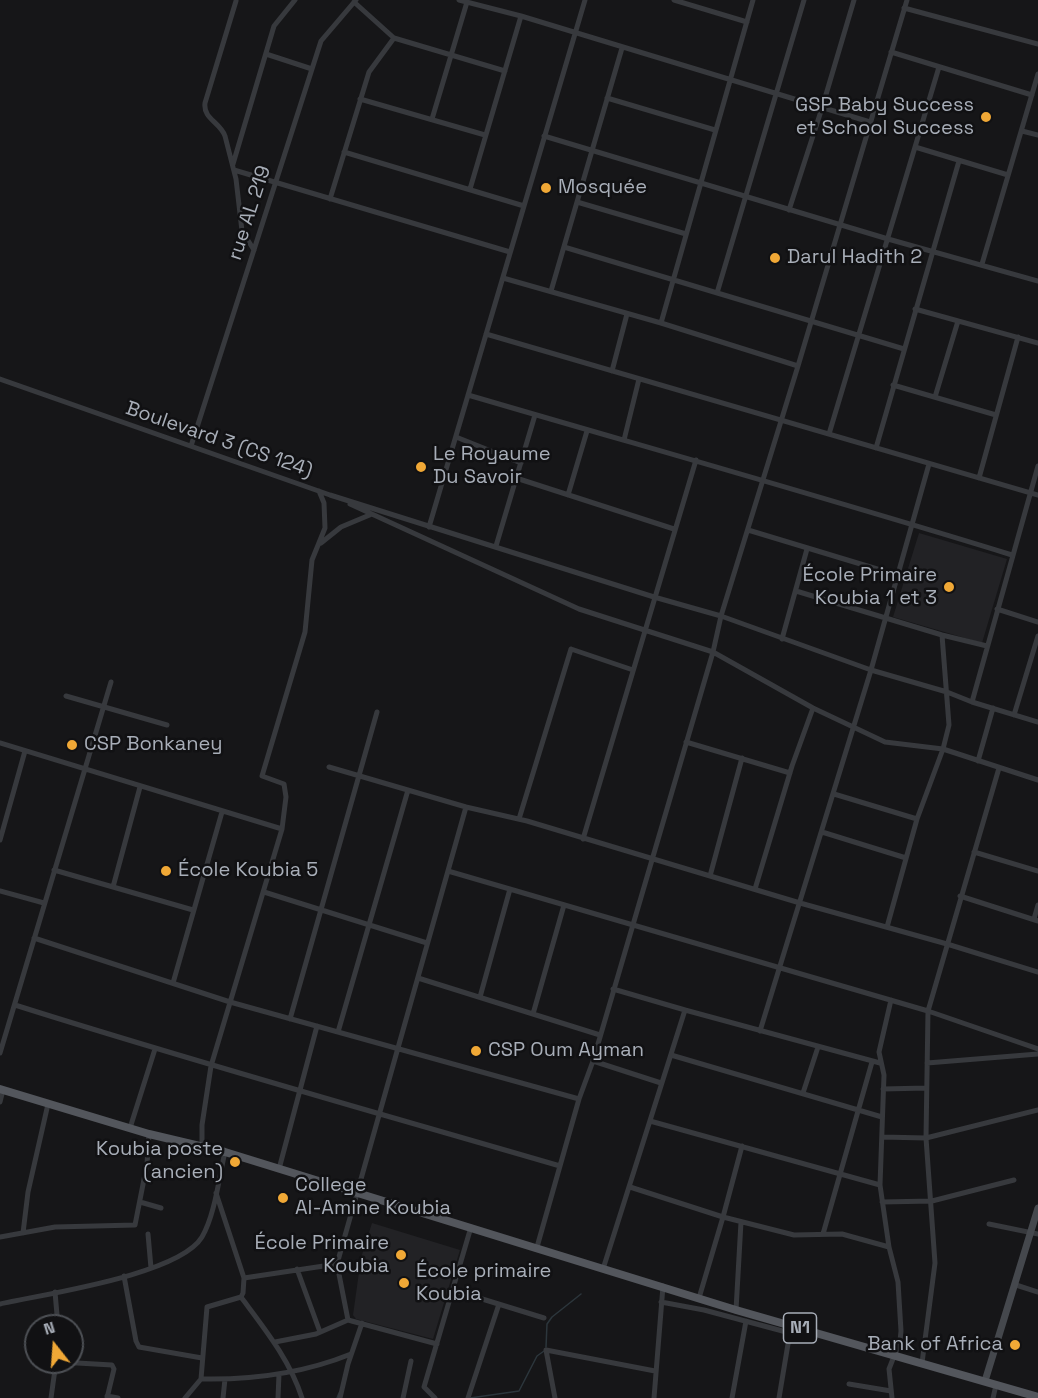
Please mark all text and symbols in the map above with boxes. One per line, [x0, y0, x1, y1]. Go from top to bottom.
place label: GSP Baby Success et School Success [795, 94, 974, 141]
marker: GSP Baby Success et School Success [979, 110, 993, 124]
street label: rue AL 219 [223, 163, 277, 263]
place label: Mosquée [558, 176, 647, 200]
marker: Mosquée [539, 181, 553, 195]
place label: Darul Hadith 2 [787, 246, 922, 270]
marker: Darul Hadith 2 [768, 251, 782, 265]
street label: Boulevard 3 (CS 124) [122, 397, 316, 483]
place label: Le Royaume Du Savoir [433, 443, 551, 490]
marker: Le Royaume Du Savoir [414, 460, 428, 474]
place label: École Primaire Koubia 1 et 3 [802, 564, 937, 611]
marker: École Primaire Koubia 1 et 3 [942, 580, 956, 594]
place label: CSP Bonkaney [84, 733, 222, 757]
marker: CSP Bonkaney [65, 738, 79, 752]
place label: École Koubia 5 [178, 859, 318, 883]
marker: École Koubia 5 [159, 864, 173, 878]
place label: CSP Oum Ayman [488, 1039, 644, 1063]
marker: CSP Oum Ayman [469, 1044, 483, 1058]
place label: Koubia poste (ancien) [96, 1138, 223, 1185]
marker: Koubia poste (ancien) [228, 1155, 242, 1169]
place label: College Al-Amine Koubia [295, 1174, 451, 1221]
marker: College Al-Amine Koubia [276, 1191, 290, 1205]
place label: École Primaire Koubia [254, 1232, 389, 1279]
marker: École Primaire Koubia [394, 1248, 408, 1262]
place label: École primaire Koubia [416, 1260, 551, 1307]
marker: École primaire Koubia [397, 1276, 411, 1290]
road number: N1 [784, 1313, 816, 1343]
north arrow [24, 1314, 84, 1374]
text: N [41, 1317, 57, 1340]
place label: Bank of Africa [867, 1333, 1003, 1357]
marker: Bank of Africa [1008, 1338, 1022, 1352]

